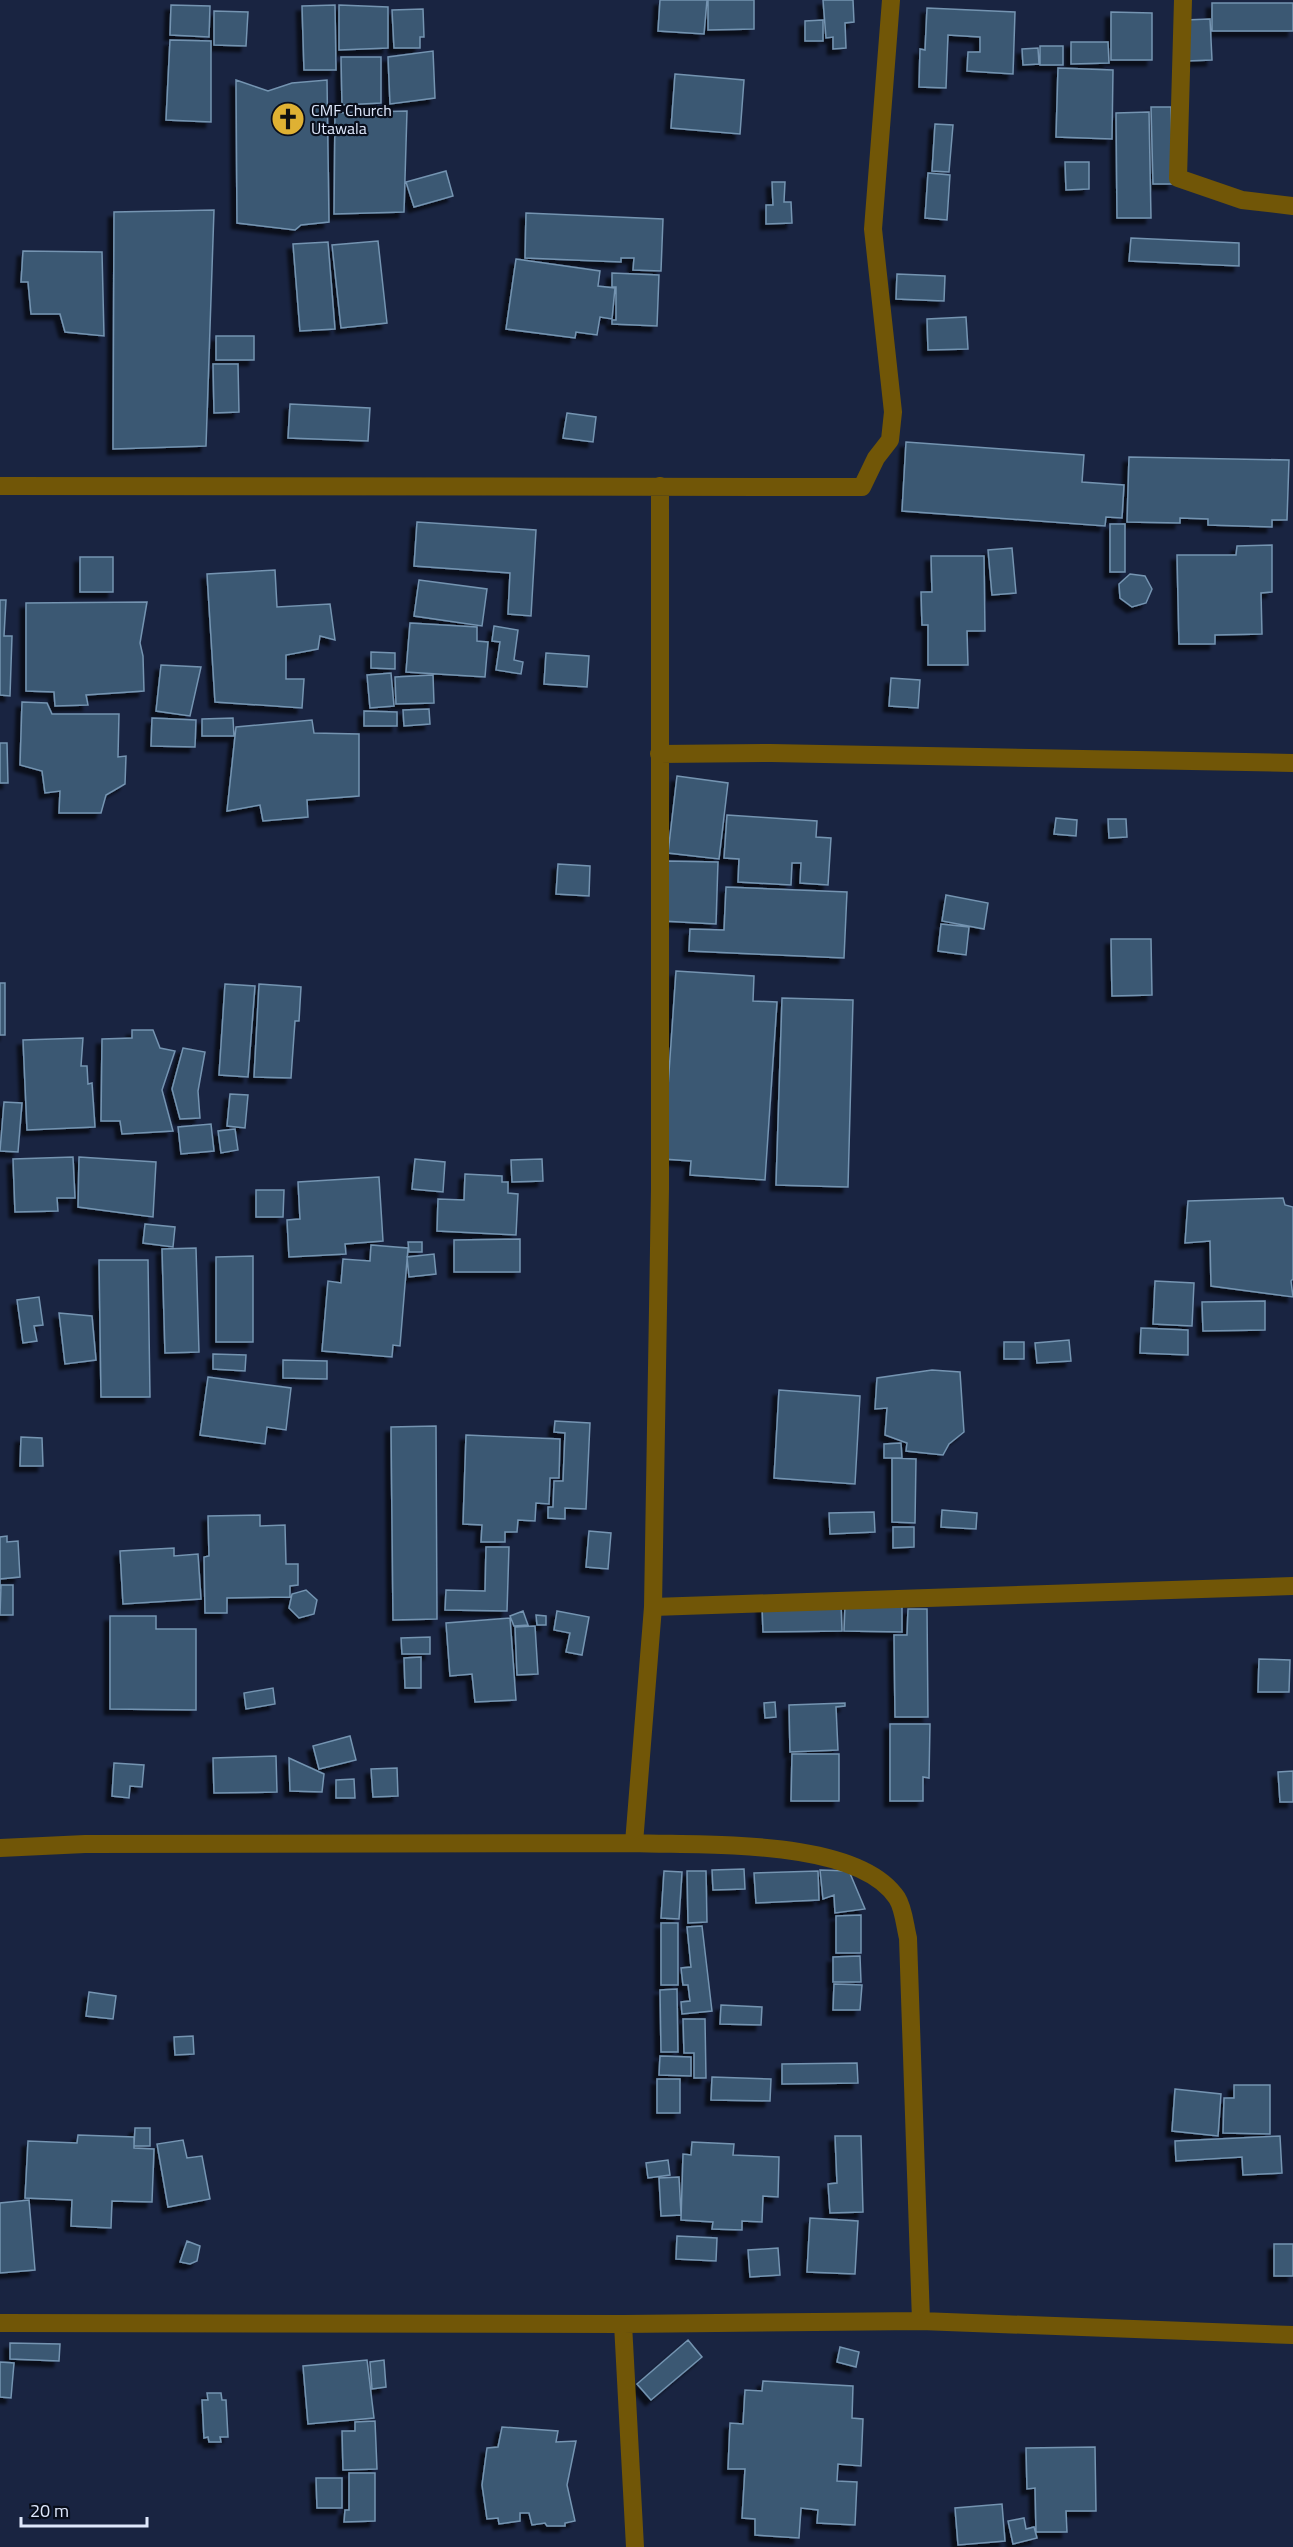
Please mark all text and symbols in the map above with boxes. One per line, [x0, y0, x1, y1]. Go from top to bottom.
place label: CMF Church Utawala [311, 98, 392, 140]
church icon: CMF Church Utawala [270, 101, 306, 137]
scale bar [21, 2490, 147, 2528]
text: 20 m [30, 2497, 69, 2524]

